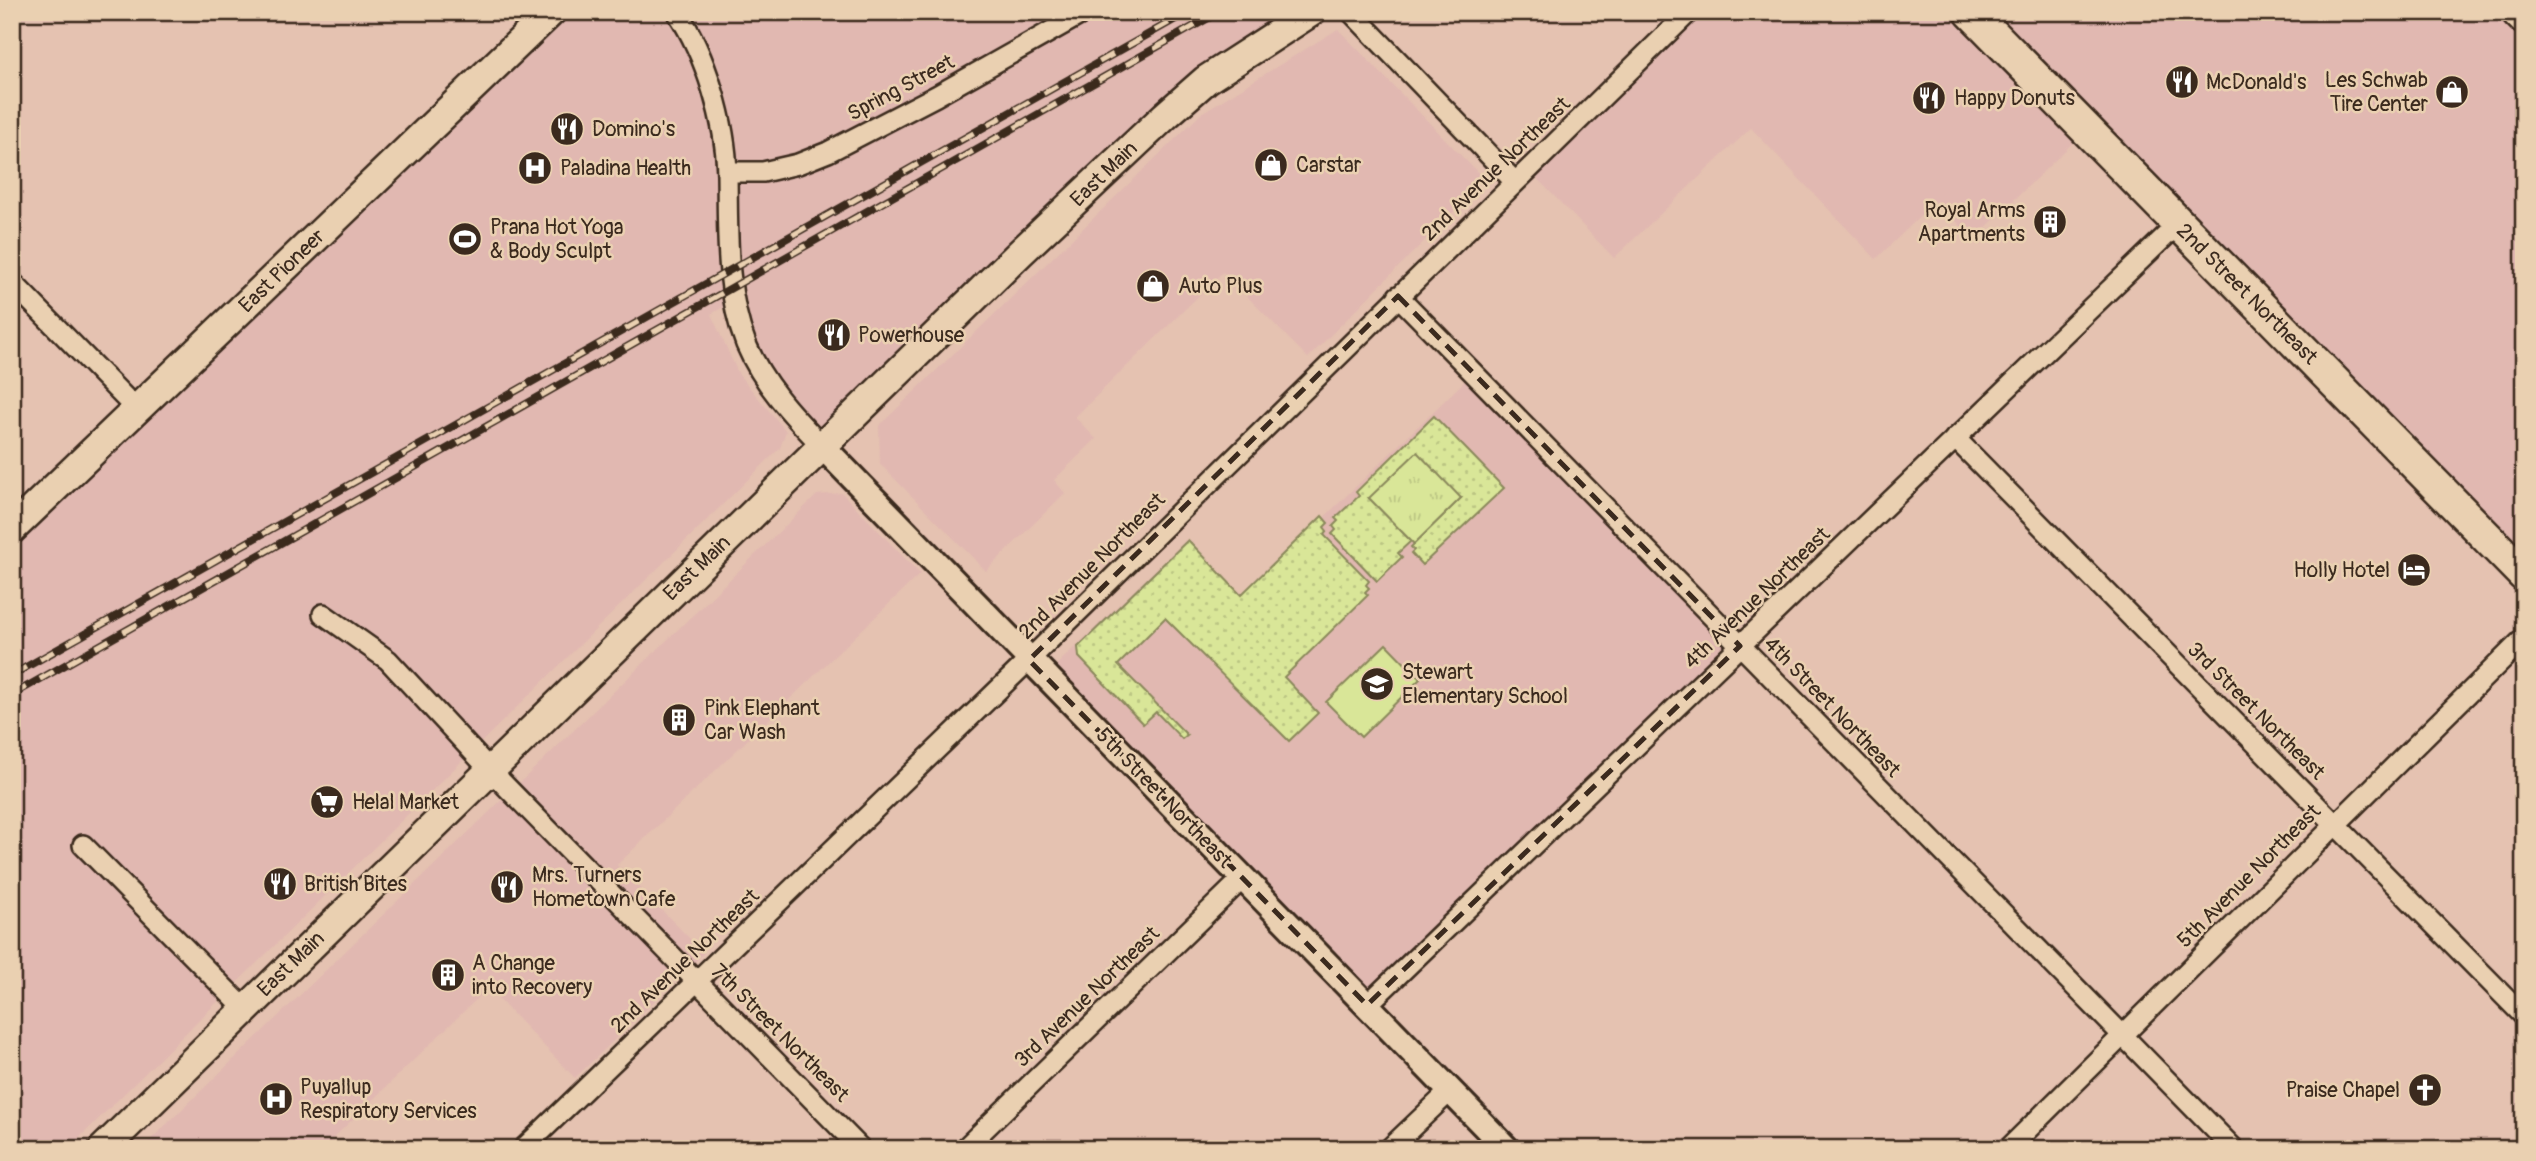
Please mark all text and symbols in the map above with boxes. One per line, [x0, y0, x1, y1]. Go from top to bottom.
street label: Spring Street [843, 48, 960, 127]
restaurant icon: McDonald's [2163, 63, 2201, 101]
place label: Les Schwab Tire Center [2325, 67, 2428, 118]
place label: McDonald's [2206, 69, 2307, 96]
shop icon: Les Schwab Tire Center [2433, 73, 2471, 111]
restaurant icon: Happy Donuts [1910, 79, 1948, 117]
place label: Happy Donuts [1954, 85, 2076, 112]
street label: 2nd Avenue Northeast [1416, 91, 1577, 247]
restaurant icon: Domino's [548, 110, 586, 148]
place label: Domino's [592, 116, 676, 143]
street label: East Main [1065, 135, 1143, 213]
shop icon: Carstar [1252, 146, 1290, 184]
hospital icon: Paladina Health [516, 149, 554, 187]
place label: Carstar [1296, 152, 1362, 179]
place label: Paladina Health [560, 155, 691, 182]
place label: Royal Arms Apartments [1918, 197, 2026, 248]
building icon: Royal Arms Apartments [2031, 203, 2069, 241]
place label: Prana Hot Yoga & Body Sculpt [490, 214, 624, 265]
street label: 2nd Street Northeast [2171, 218, 2324, 371]
sports icon: Prana Hot Yoga & Body Sculpt [446, 220, 484, 258]
street label: East Pioneer [233, 223, 331, 319]
shop icon: Auto Plus [1134, 267, 1172, 305]
place label: Auto Plus [1178, 273, 1263, 300]
restaurant icon: Powerhouse [815, 316, 853, 354]
place label: Powerhouse [858, 322, 965, 349]
street label: 2nd Avenue Northeast [1013, 486, 1172, 645]
street label: 4th Avenue Northeast [1678, 521, 1836, 675]
street label: East Main [658, 529, 736, 607]
hotel icon: Holly Hotel [2395, 551, 2433, 589]
place label: Holly Hotel [2294, 557, 2390, 584]
street label: 4th Street Northeast [1758, 631, 1907, 784]
street label: 3rd Street Northeast [2181, 636, 2331, 786]
place label: Stewart Elementary School [1402, 659, 1568, 710]
school or university icon: Stewart Elementary School [1358, 665, 1396, 703]
place label: Pink Elephant Car Wash [704, 695, 820, 746]
building icon: Pink Elephant Car Wash [660, 701, 698, 739]
street label: 5th Street Northeast [1090, 722, 1238, 874]
supermarket icon: Helal Market [308, 783, 346, 821]
place label: Helal Market [352, 789, 460, 816]
street label: 5th Avenue Northeast [2171, 798, 2327, 954]
place label: Mrs. Turners Hometown Cafe [532, 862, 676, 913]
restaurant icon: British Bites [261, 865, 299, 903]
restaurant icon: Mrs. Turners Hometown Cafe [488, 868, 526, 906]
place label: British Bites [304, 871, 408, 898]
street label: 2nd Avenue Northeast [605, 883, 766, 1039]
street label: 3rd Avenue Northeast [1009, 920, 1166, 1073]
street label: East Main [252, 925, 330, 1003]
place label: A Change into Recovery [472, 950, 592, 1001]
building icon: A Change into Recovery [429, 956, 467, 994]
street label: 7th Street Northeast [705, 958, 855, 1108]
church icon: Praise Chapel [2406, 1071, 2444, 1109]
place label: Puyallup Respiratory Services [300, 1074, 477, 1125]
place label: Praise Chapel [2286, 1077, 2400, 1104]
hospital icon: Puyallup Respiratory Services [257, 1080, 295, 1118]

